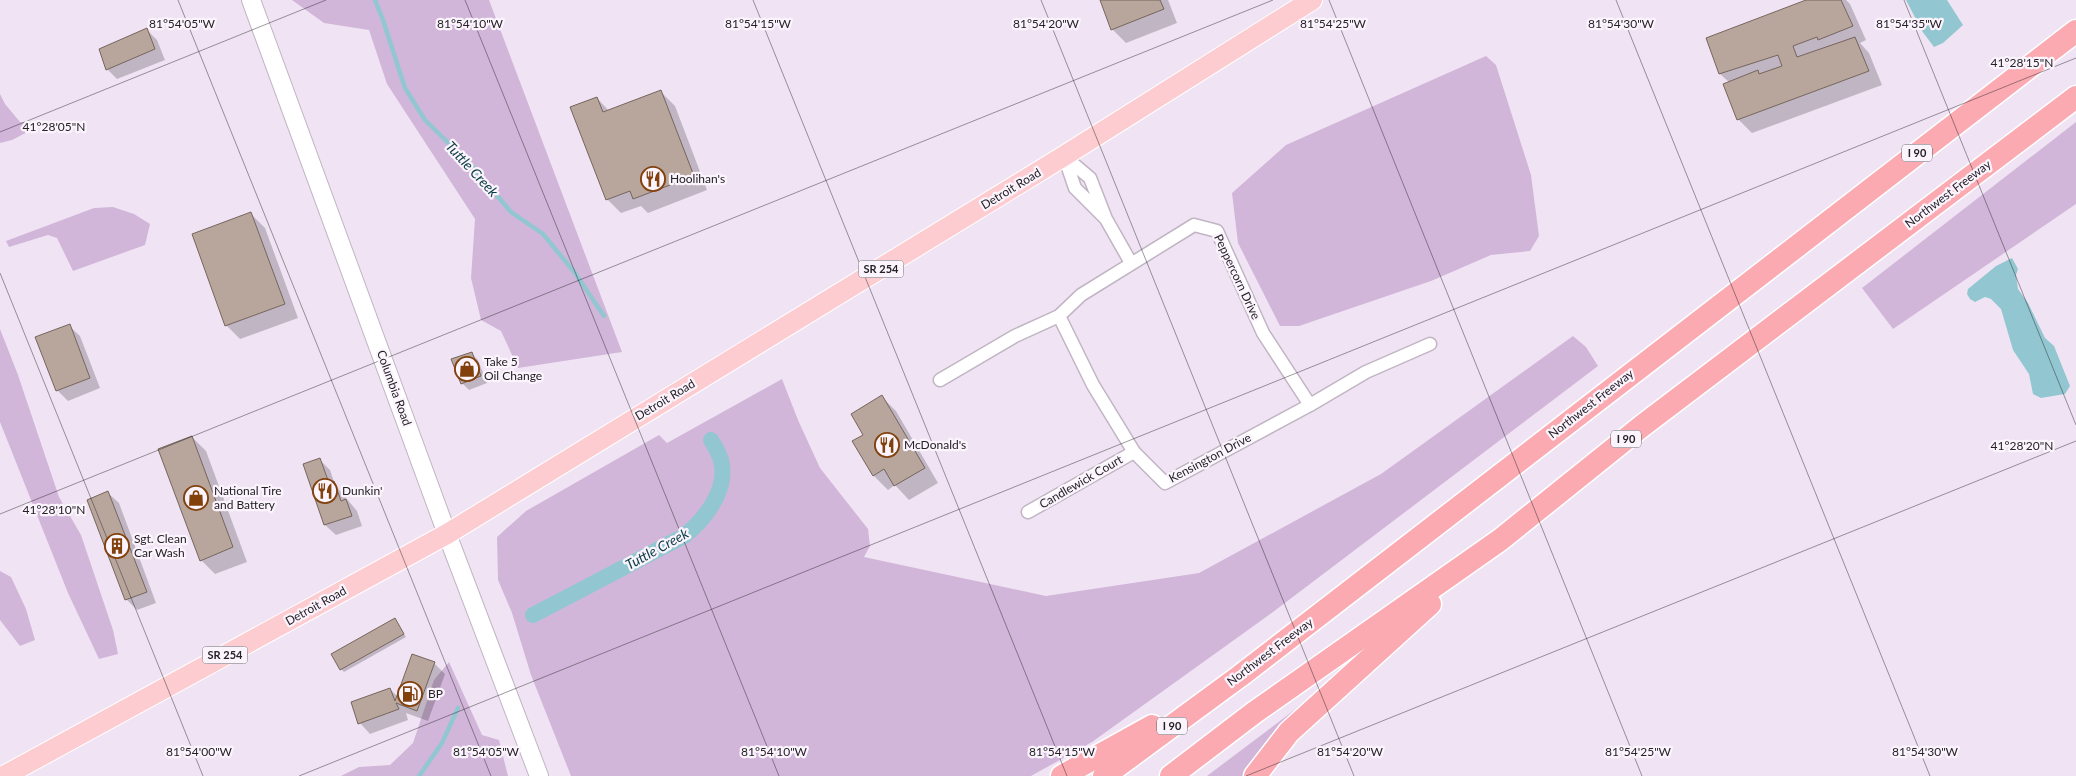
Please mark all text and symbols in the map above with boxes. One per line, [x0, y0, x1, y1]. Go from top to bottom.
text: 81°54'05"W [149, 16, 216, 31]
text: 81°54'10"W [437, 16, 504, 31]
text: 81°54'15"W [725, 16, 792, 31]
text: 81°54'20"W [1013, 16, 1080, 31]
text: 81°54'25"W [1300, 16, 1367, 31]
text: 81°54'30"W [1588, 16, 1655, 31]
text: 81°54'35"W [1876, 16, 1943, 31]
text: 41°28'15"N [1991, 55, 2053, 70]
text: 41°28'05"N [23, 119, 85, 134]
water label: Tuttle Creek [443, 138, 502, 200]
road number: I 90 [1902, 144, 1932, 162]
street label: Northwest Freeway [1902, 156, 1994, 231]
street label: Detroit Road [978, 165, 1044, 212]
restaurant icon: Hoolihan's [640, 166, 666, 192]
place label: Hoolihan's [670, 171, 725, 186]
street label: Peppercorn Drive [1211, 232, 1264, 322]
road number: SR 254 [858, 260, 904, 278]
street label: Columbia Road [374, 348, 415, 428]
place label: Take 5 Oil Change [484, 354, 542, 383]
shop icon: Take 5 Oil Change [454, 356, 480, 382]
street label: Northwest Freeway [1545, 365, 1637, 441]
street label: Detroit Road [632, 376, 698, 423]
street label: Kensington Drive [1166, 430, 1253, 486]
road number: I 90 [1611, 430, 1641, 448]
restaurant icon: McDonald's [874, 432, 900, 458]
place label: McDonald's [904, 437, 966, 452]
text: 41°28'20"N [1991, 438, 2053, 453]
street label: Candlewick Court [1036, 451, 1126, 512]
restaurant icon: Dunkin' [312, 478, 338, 504]
place label: National Tire and Battery [214, 483, 282, 512]
place label: Dunkin' [342, 483, 382, 498]
shop icon: National Tire and Battery [183, 485, 209, 511]
text: 41°28'10"N [23, 502, 85, 517]
water label: Tuttle Creek [622, 524, 692, 573]
place label: Sgt. Clean Car Wash [134, 531, 187, 560]
building icon: Sgt. Clean Car Wash [104, 533, 130, 559]
street label: Detroit Road [283, 583, 349, 628]
street label: Northwest Freeway [1224, 614, 1316, 689]
road number: SR 254 [202, 646, 248, 664]
fuel station icon: BP [397, 681, 423, 707]
place label: BP [428, 686, 443, 701]
road number: I 90 [1157, 718, 1187, 734]
text: 81°54'00"W [166, 744, 233, 759]
text: 81°54'05"W [453, 744, 520, 759]
text: 81°54'10"W [741, 744, 808, 759]
text: 81°54'15"W [1029, 744, 1096, 759]
text: 81°54'20"W [1317, 744, 1384, 759]
text: 81°54'25"W [1605, 744, 1672, 759]
text: 81°54'30"W [1892, 744, 1959, 759]

